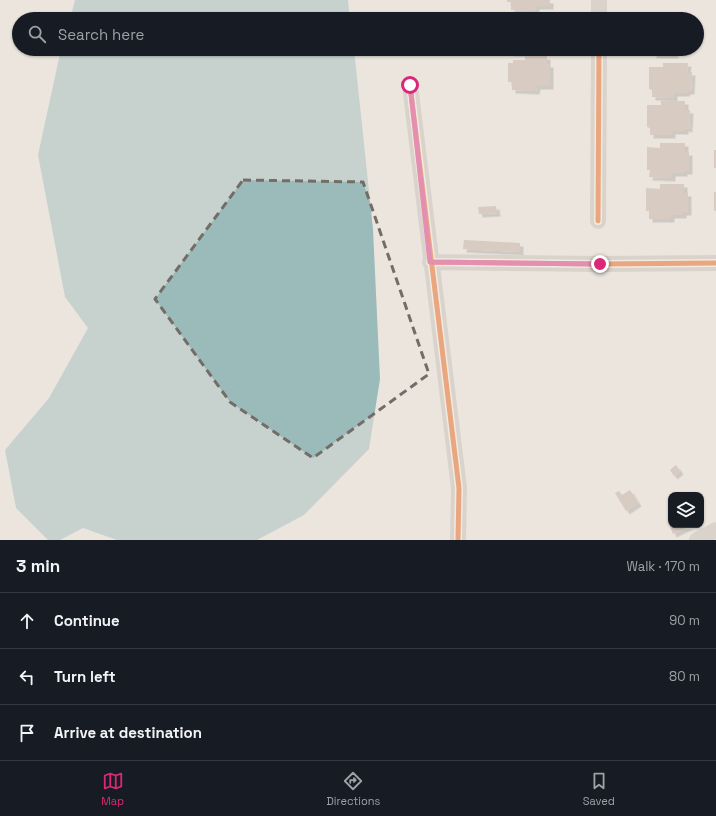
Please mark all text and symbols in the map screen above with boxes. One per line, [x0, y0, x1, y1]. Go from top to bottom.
search box [12, 12, 704, 56]
icon: search [26, 23, 48, 45]
text: Search here [58, 25, 144, 44]
route start [401, 76, 419, 94]
route end [591, 255, 609, 273]
map controls [668, 492, 704, 528]
button: layers [668, 492, 704, 528]
text: 3 min [16, 555, 60, 577]
text: Walk · 170 m [626, 558, 700, 575]
icon: ahead [16, 610, 38, 632]
text: Continue [54, 611, 120, 630]
text: 90 m [669, 612, 700, 629]
icon: left [16, 666, 38, 688]
text: Turn left [54, 667, 116, 686]
text: 80 m [669, 668, 700, 685]
icon: arrive [16, 722, 38, 744]
text: Arrive at destination [54, 723, 202, 742]
tab: Map [101, 770, 124, 808]
tab: Directions [326, 770, 380, 808]
tab: Saved [583, 770, 615, 808]

